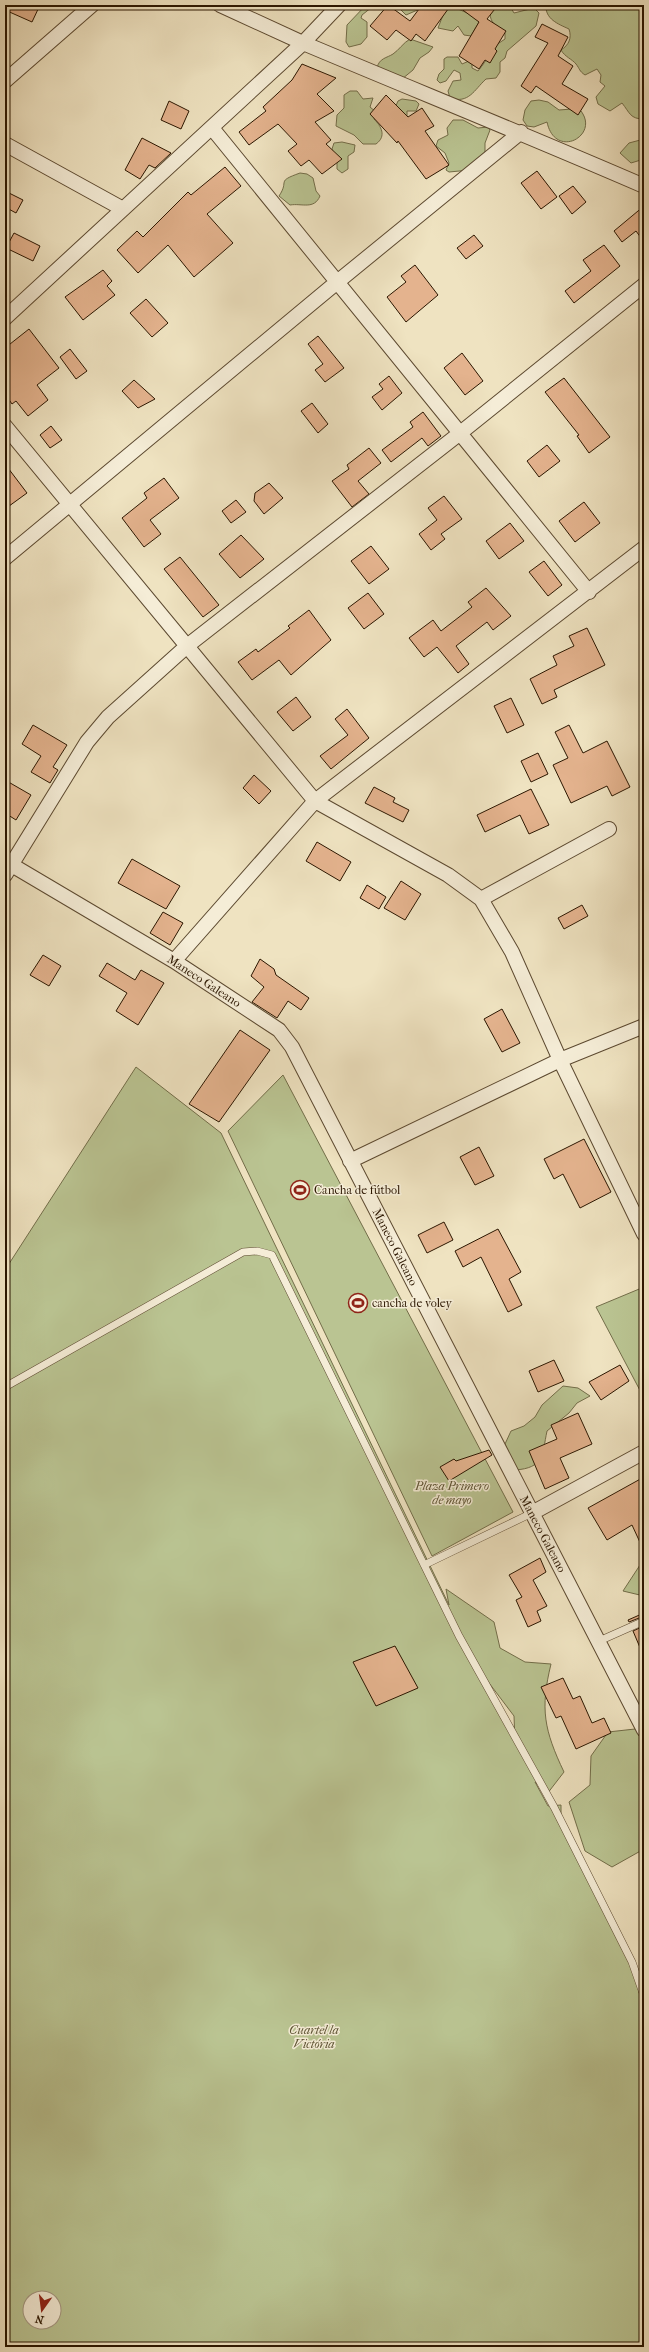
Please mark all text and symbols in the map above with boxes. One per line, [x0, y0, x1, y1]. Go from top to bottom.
street label: Maneco Galeano [165, 952, 243, 1010]
sports icon: Cancha de fútbol [289, 1179, 311, 1201]
place label: Cancha de fútbol [314, 1183, 401, 1197]
street label: Maneco Galeano [369, 1206, 421, 1288]
sports icon: cancha de voley [347, 1292, 369, 1314]
place label: cancha de voley [372, 1296, 453, 1310]
park label: Plaza Primero de mayo [414, 1479, 489, 1507]
street label: Maneco Galeano [517, 1493, 569, 1575]
park label: Cuartel la Victória [289, 2023, 339, 2051]
north arrow [22, 2290, 62, 2330]
text: N [33, 2312, 45, 2327]

